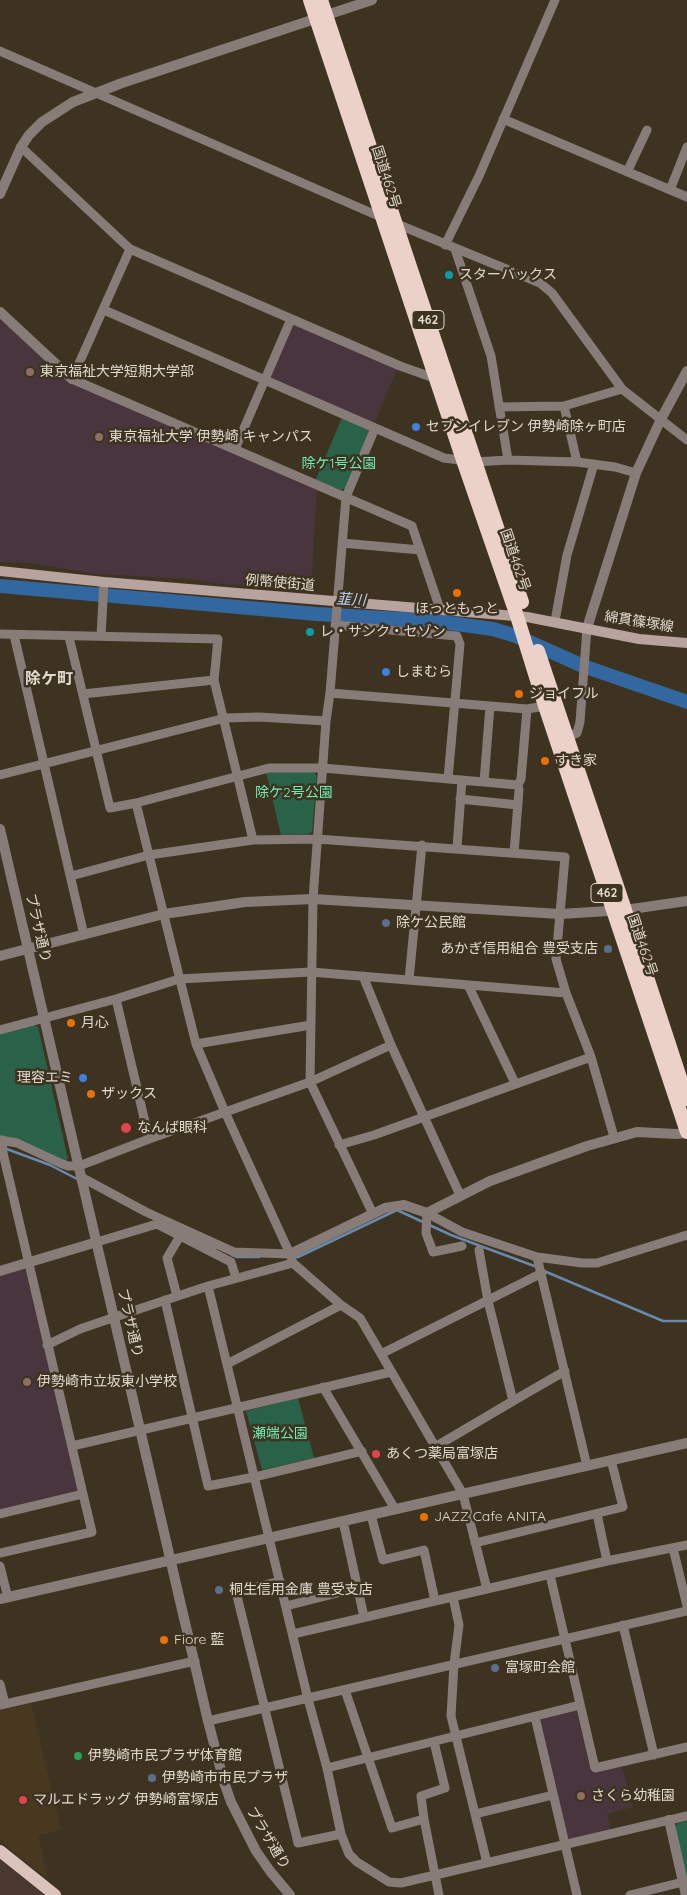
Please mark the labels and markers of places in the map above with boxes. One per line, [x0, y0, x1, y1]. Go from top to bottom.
place label: スターバックス [459, 267, 557, 283]
marker: スターバックス [443, 269, 455, 281]
place label: 東京福祉大学短期大学部 [40, 364, 194, 380]
marker: 東京福祉大学短期大学部 [24, 366, 36, 378]
place label: セブンイレブン 伊勢崎除ヶ町店 [426, 419, 626, 435]
marker: セブンイレブン 伊勢崎除ヶ町店 [410, 421, 422, 433]
place label: 東京福祉大学 伊勢崎 キャンパス [109, 429, 313, 445]
marker: 東京福祉大学 伊勢崎 キャンパス [93, 431, 105, 443]
marker: ほっともっと [451, 587, 463, 599]
place label: ほっともっと [415, 601, 499, 617]
place label: レ・サンク・セゾン [320, 624, 446, 640]
marker: レ・サンク・セゾン [304, 626, 316, 638]
place label: しまむら [396, 664, 452, 680]
marker: しまむら [380, 666, 392, 678]
place label: ジョイフル [529, 686, 599, 702]
marker: ジョイフル [513, 688, 525, 700]
place label: すき家 [555, 753, 597, 769]
marker: すき家 [539, 755, 551, 767]
place label: 除ケ公民館 [396, 915, 466, 931]
marker: 除ケ公民館 [380, 917, 392, 929]
place label: あかぎ信用組合 豊受支店 [440, 941, 598, 957]
marker: あかぎ信用組合 豊受支店 [602, 943, 614, 955]
place label: 月心 [81, 1015, 109, 1031]
marker: 月心 [65, 1017, 77, 1029]
place label: 理容エミ [17, 1070, 73, 1086]
marker: 理容エミ [77, 1072, 89, 1084]
place label: ザックス [101, 1086, 157, 1102]
marker: ザックス [85, 1088, 97, 1100]
place label: なんば眼科 [137, 1120, 207, 1136]
marker: なんば眼科 [119, 1121, 133, 1135]
place label: 伊勢崎市立坂東小学校 [37, 1374, 177, 1390]
marker: 伊勢崎市立坂東小学校 [21, 1376, 33, 1388]
place label: あくつ薬局富塚店 [386, 1446, 498, 1462]
marker: あくつ薬局富塚店 [370, 1448, 382, 1460]
place label: JAZZ Cafe ANITA [434, 1509, 546, 1525]
marker: JAZZ Cafe ANITA [418, 1511, 430, 1523]
place label: 桐生信用金庫 豊受支店 [229, 1582, 373, 1598]
marker: 桐生信用金庫 豊受支店 [213, 1584, 225, 1596]
place label: Fiore 藍 [174, 1632, 224, 1648]
marker: Fiore 藍 [158, 1634, 170, 1646]
place label: 富塚町会館 [505, 1660, 575, 1676]
marker: 富塚町会館 [489, 1662, 501, 1674]
place label: 伊勢崎市民プラザ体育館 [88, 1748, 242, 1764]
marker: 伊勢崎市民プラザ体育館 [72, 1750, 84, 1762]
place label: 伊勢崎市市民プラザ [162, 1770, 288, 1786]
marker: 伊勢崎市市民プラザ [146, 1772, 158, 1784]
place label: さくら幼稚園 [591, 1788, 675, 1804]
marker: さくら幼稚園 [575, 1790, 587, 1802]
place label: マルエドラッグ 伊勢崎富塚店 [33, 1792, 219, 1808]
marker: マルエドラッグ 伊勢崎富塚店 [17, 1794, 29, 1806]

